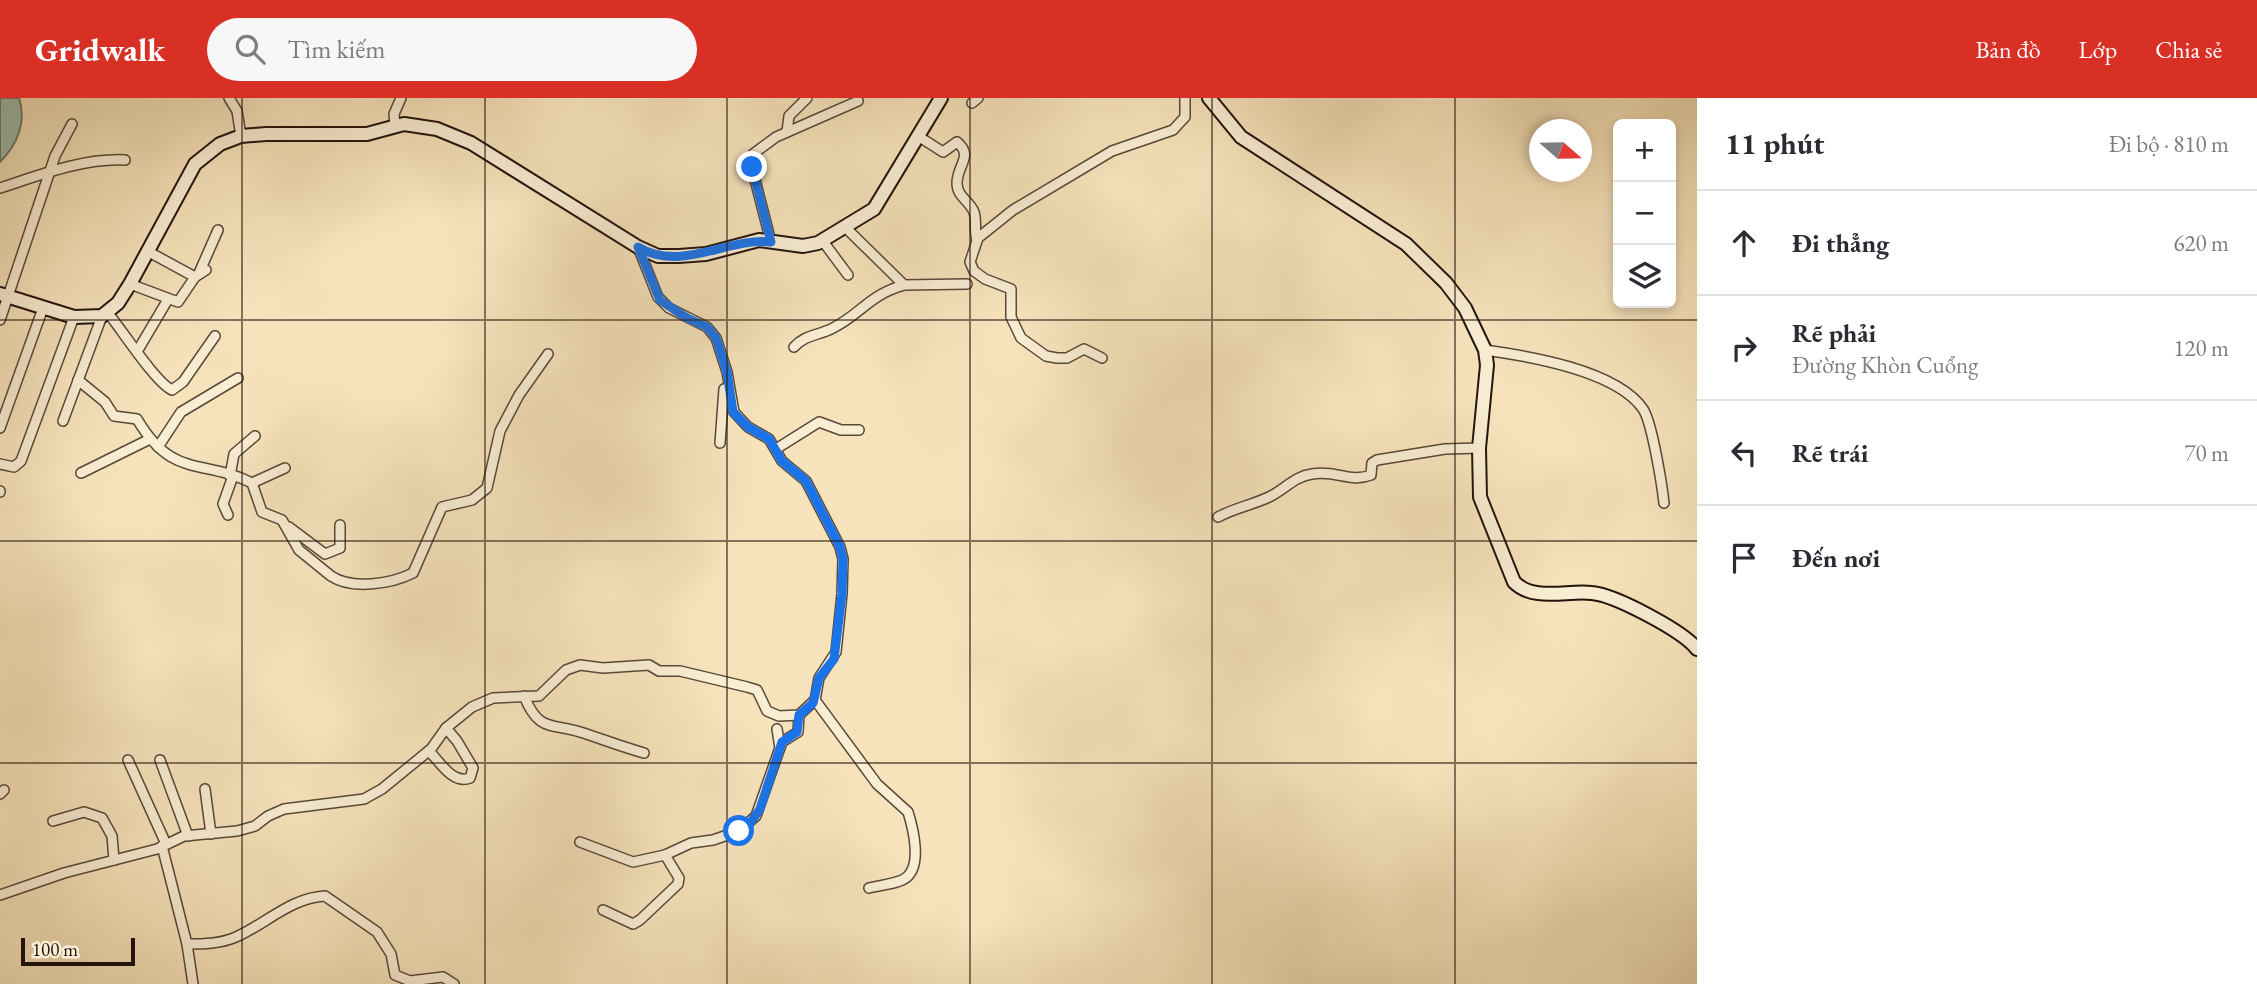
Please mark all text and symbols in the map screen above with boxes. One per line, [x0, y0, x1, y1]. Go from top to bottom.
search box [207, 18, 697, 81]
text: Gridwalk [35, 28, 165, 71]
icon: search [231, 30, 269, 68]
text: Tìm kiếm [287, 32, 386, 66]
text: Bản đồ [1975, 34, 2041, 65]
text: Lớp [2079, 34, 2117, 65]
text: Chia sẻ [2155, 34, 2222, 65]
north arrow [1529, 119, 1592, 182]
map controls [1613, 119, 1676, 308]
button: + [1613, 119, 1676, 182]
text: 11 phút [1725, 124, 1824, 163]
text: Đi bộ · 810 m [2109, 129, 2229, 159]
route end [736, 151, 767, 182]
button: − [1613, 182, 1676, 245]
icon: ahead [1725, 224, 1763, 262]
text: Đi thẳng [1792, 226, 1889, 260]
text: 620 m [2173, 228, 2229, 258]
button: layers [1613, 245, 1676, 308]
text: Rẽ phải [1792, 316, 1876, 350]
icon: right [1725, 329, 1763, 367]
text: 120 m [2173, 333, 2229, 363]
text: Đường Khòn Cuổng [1792, 350, 1978, 380]
icon: left [1725, 434, 1763, 472]
text: Rẽ trái [1792, 436, 1868, 470]
text: 70 m [2184, 438, 2229, 468]
icon: arrive [1725, 539, 1763, 577]
text: Đến nơi [1792, 541, 1880, 575]
route start [723, 815, 754, 846]
scale bar [21, 935, 135, 967]
text: 100 m [32, 937, 78, 962]

